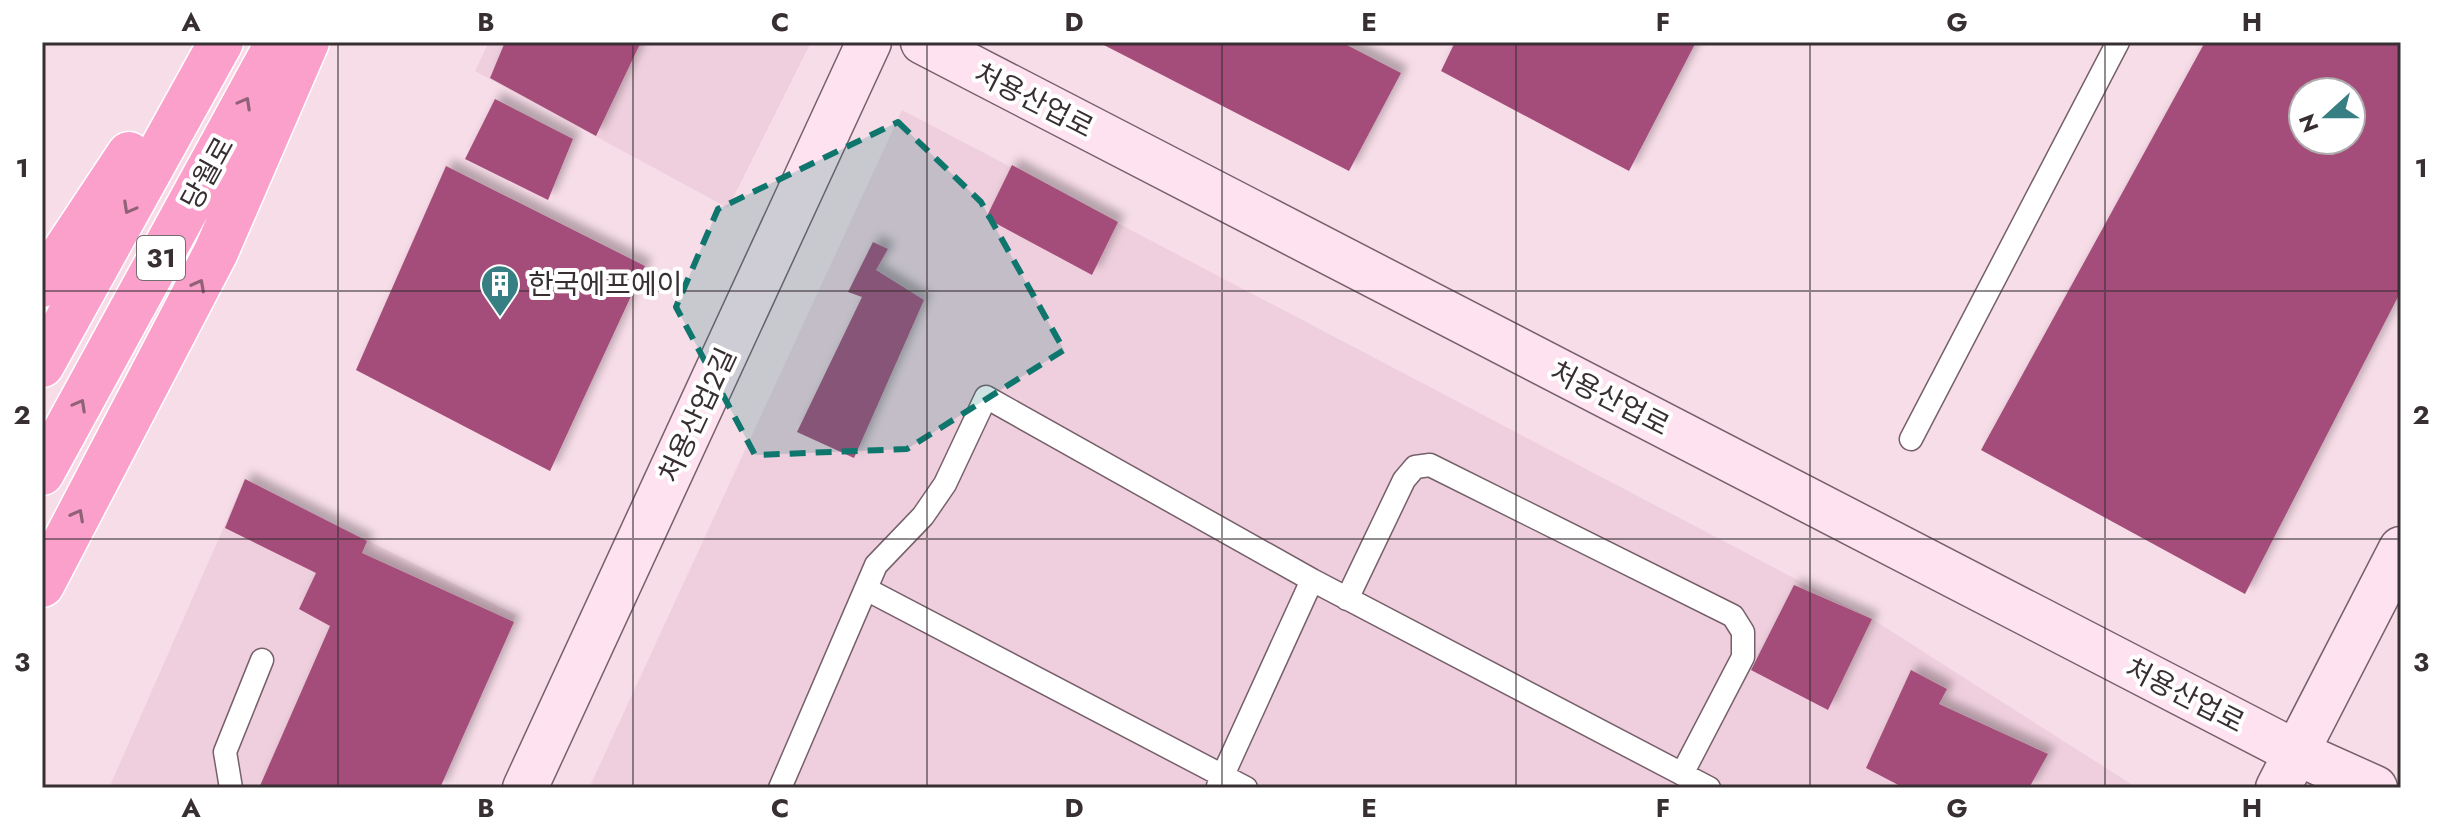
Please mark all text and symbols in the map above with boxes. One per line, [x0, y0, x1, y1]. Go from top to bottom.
text: A [180, 3, 201, 41]
text: B [477, 3, 495, 41]
text: C [771, 3, 789, 41]
text: D [1064, 3, 1084, 41]
text: E [1361, 3, 1377, 41]
text: F [1656, 3, 1670, 41]
text: G [1946, 3, 1968, 41]
text: H [2242, 3, 2262, 41]
street label: 처용산업로 [967, 53, 1100, 148]
north arrow [2287, 76, 2367, 156]
one-way arrow [236, 97, 251, 111]
text: N [2290, 109, 2326, 137]
street label: 당월로 [171, 130, 244, 217]
text: 1 [15, 149, 29, 187]
text: 1 [2414, 149, 2428, 187]
one-way arrow [123, 199, 139, 214]
road number: 31 [137, 236, 185, 280]
building icon: 한국에프에이 [479, 263, 521, 318]
place label: 한국에프에이 [528, 264, 683, 305]
one-way arrow [189, 279, 204, 294]
street label: 처용산업2길 [648, 341, 747, 489]
street label: 처용산업로 [1543, 351, 1676, 446]
text: 2 [13, 396, 31, 434]
text: 2 [2412, 396, 2430, 434]
one-way arrow [71, 399, 86, 413]
one-way arrow [69, 509, 84, 524]
text: 3 [14, 643, 30, 681]
text: 3 [2413, 643, 2429, 681]
street label: 처용산업로 [2118, 648, 2251, 743]
text: A [180, 789, 201, 827]
text: B [477, 789, 495, 827]
text: C [771, 789, 789, 827]
text: D [1064, 789, 1084, 827]
text: E [1361, 789, 1377, 827]
text: F [1656, 789, 1670, 827]
text: G [1946, 789, 1968, 827]
text: H [2242, 789, 2262, 827]

